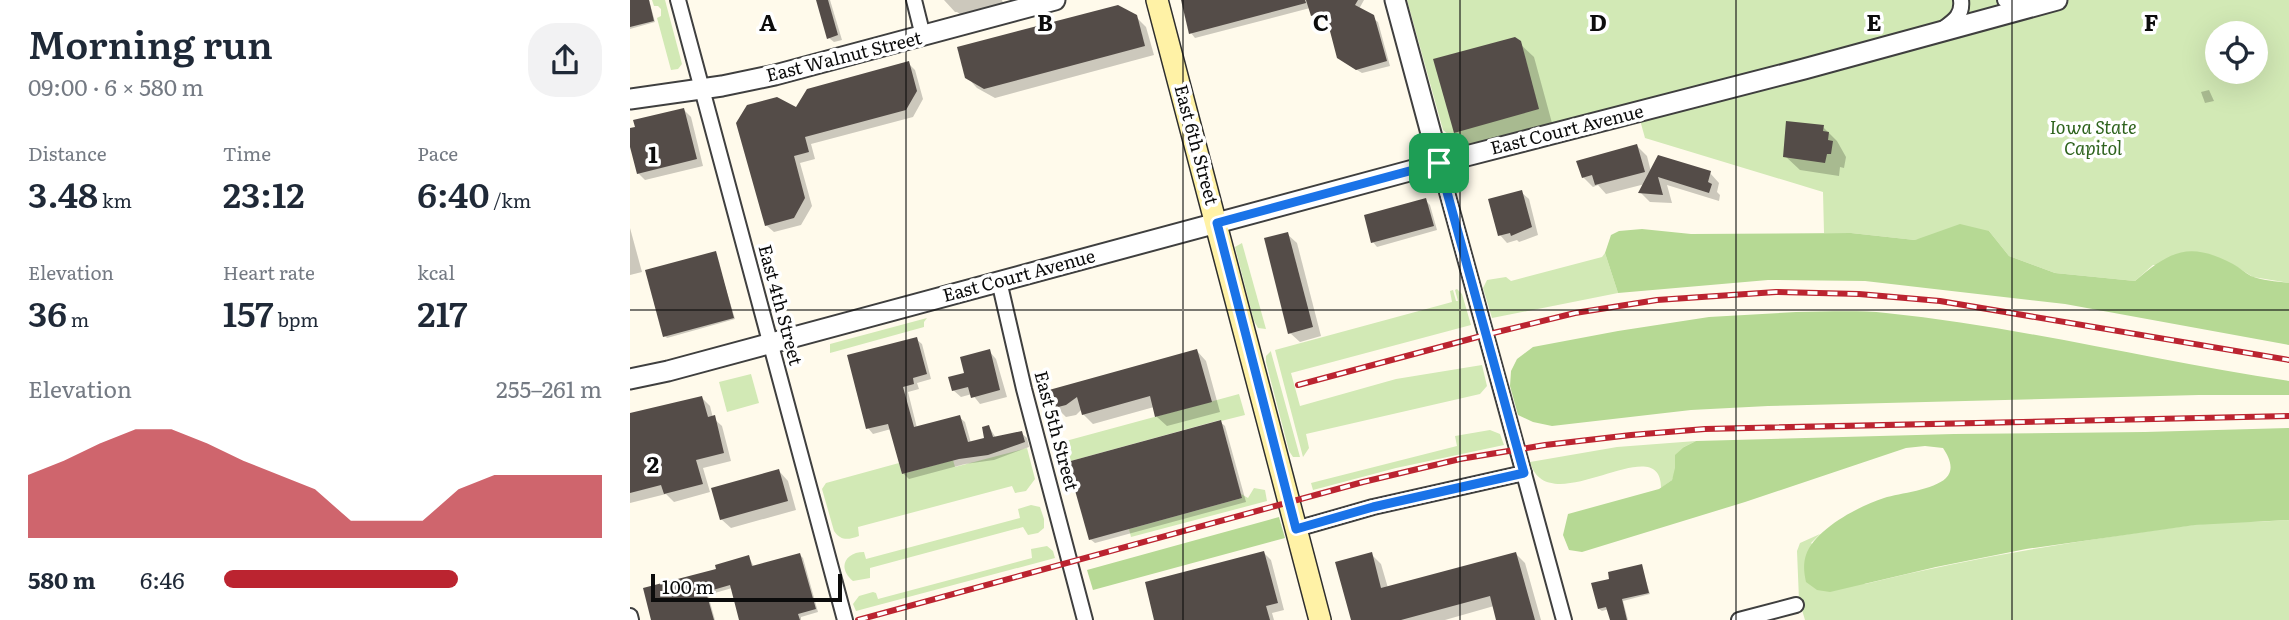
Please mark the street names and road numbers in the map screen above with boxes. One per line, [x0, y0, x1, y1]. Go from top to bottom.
street label: East Walnut Street [763, 23, 925, 88]
street label: East 6th Street [1168, 81, 1227, 209]
street label: East Court Avenue [1487, 96, 1646, 161]
street label: East 4th Street [752, 241, 811, 369]
street label: East Court Avenue [939, 241, 1098, 308]
street label: East 5th Street [1028, 368, 1087, 494]

